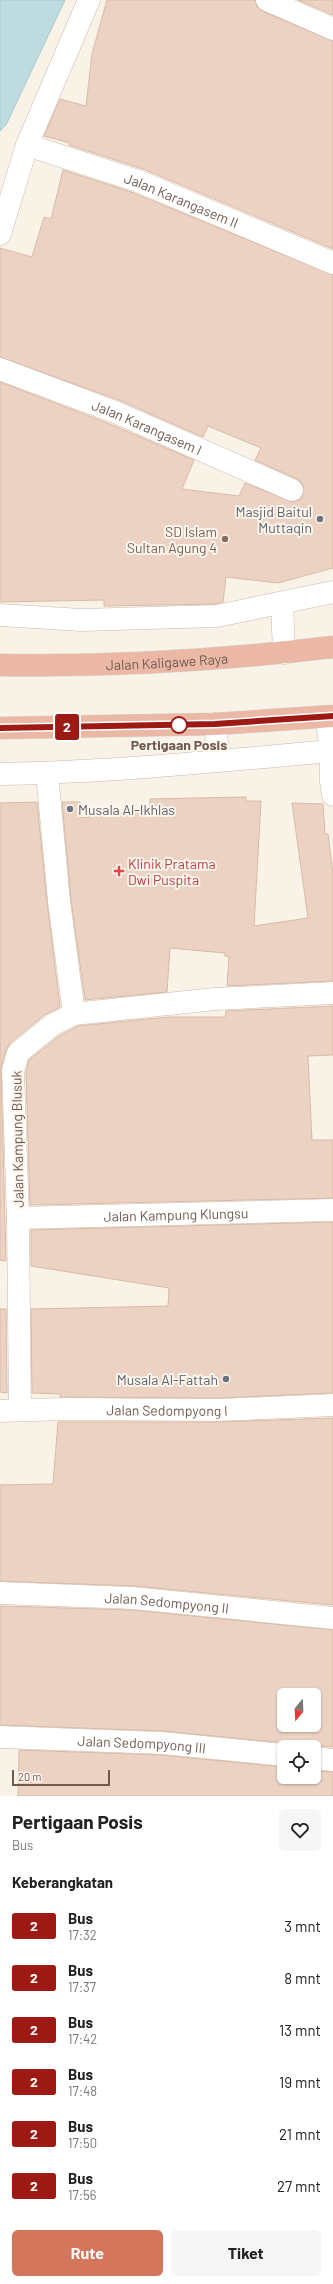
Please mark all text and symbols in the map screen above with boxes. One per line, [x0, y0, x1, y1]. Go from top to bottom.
street label: Jalan Karangasem II [122, 169, 241, 231]
street label: Jalan Karangasem I [90, 396, 205, 458]
place label: Masjid Baitul Muttaqin [235, 503, 312, 536]
marker: Masjid Baitul Muttaqin [315, 514, 325, 524]
place label: SD Islam Sultan Agung 4 [127, 523, 217, 556]
marker: SD Islam Sultan Agung 4 [220, 534, 230, 544]
street label: Jalan Kaligawe Raya [106, 649, 229, 673]
line badge: 2 [54, 714, 80, 740]
marker: Pertigaan Posis [170, 716, 188, 734]
text: 2 [63, 718, 71, 735]
place label: Pertigaan Posis [131, 736, 227, 753]
place label: Musala Al-Ikhlas [78, 801, 175, 818]
marker: Musala Al-Ikhlas [65, 804, 75, 814]
place label: Klinik Pratama Dwi Puspita [128, 855, 216, 888]
marker: Klinik Pratama Dwi Puspita [113, 865, 125, 877]
street label: Jalan Kampung Blusuk [7, 1070, 27, 1208]
street label: Jalan Kampung Klungsu [103, 1204, 249, 1224]
place label: Musala Al-Fattah [117, 1371, 218, 1388]
marker: Musala Al-Fattah [221, 1374, 231, 1384]
street label: Jalan Sedompyong I [106, 1401, 228, 1419]
street label: Jalan Sedompyong II [104, 1588, 230, 1616]
north arrow [277, 1688, 321, 1732]
map controls [277, 1688, 321, 1784]
street label: Jalan Sedompyong III [77, 1731, 207, 1756]
button: locate [277, 1740, 321, 1784]
scale bar [12, 1768, 110, 1787]
text: 20 m [18, 1770, 41, 1783]
button: heart [279, 1809, 321, 1851]
text: Pertigaan Posis [12, 1810, 143, 1833]
text: Bus [12, 1837, 33, 1853]
text: Keberangkatan [12, 1873, 113, 1891]
text: Bus [68, 1909, 93, 1927]
text: 2 [30, 1917, 38, 1934]
text: 3 mnt [284, 1917, 321, 1935]
text: 17:32 [68, 1927, 97, 1943]
text: Bus [68, 1961, 93, 1979]
text: 2 [30, 1969, 38, 1986]
text: 8 mnt [284, 1969, 321, 1987]
text: 17:37 [68, 1979, 96, 1995]
text: Bus [68, 2013, 93, 2031]
text: 2 [30, 2021, 38, 2038]
text: 13 mnt [279, 2021, 321, 2039]
text: 17:42 [68, 2031, 97, 2047]
text: Bus [68, 2065, 93, 2083]
text: 2 [30, 2073, 38, 2090]
text: 19 mnt [279, 2073, 321, 2091]
text: 17:48 [68, 2083, 97, 2099]
text: Bus [68, 2117, 93, 2135]
text: 2 [30, 2125, 38, 2142]
text: 21 mnt [279, 2125, 321, 2143]
text: 17:50 [68, 2135, 97, 2151]
text: Bus [68, 2169, 93, 2187]
text: 2 [30, 2177, 38, 2194]
text: 27 mnt [277, 2177, 321, 2195]
text: 17:56 [68, 2187, 96, 2203]
button: Rute [12, 2230, 163, 2276]
button: Tiket [171, 2230, 321, 2276]

